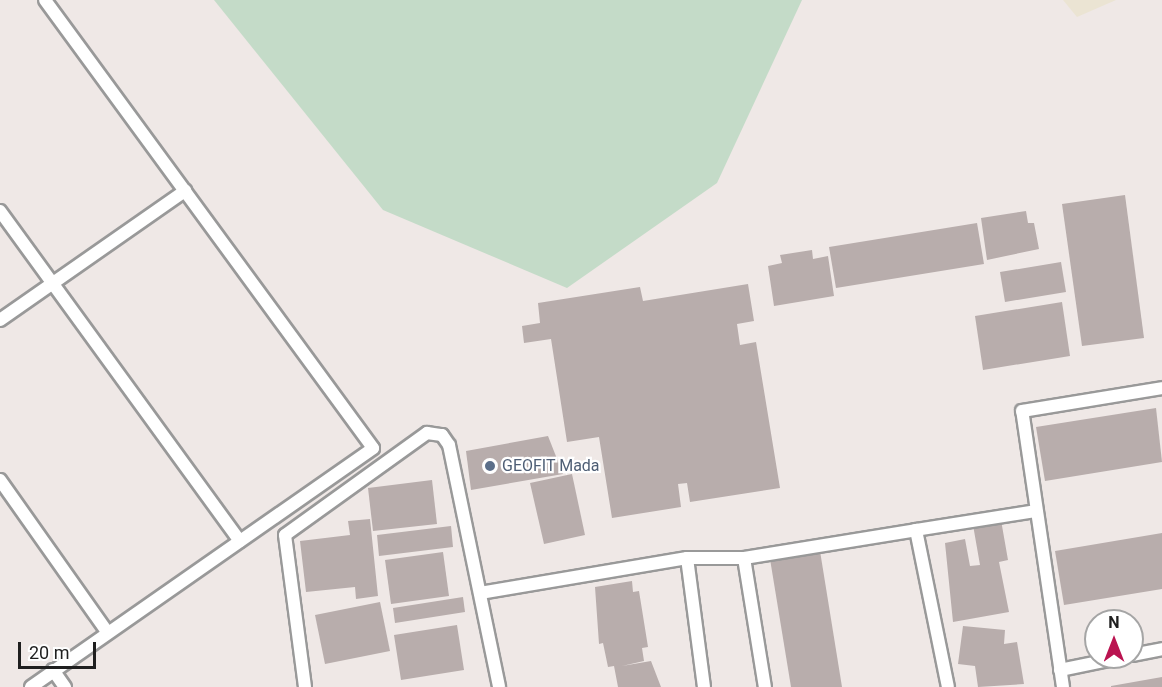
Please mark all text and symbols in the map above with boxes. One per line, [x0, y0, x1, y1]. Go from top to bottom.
place label: GEOFIT Mada [502, 456, 600, 476]
marker: GEOFIT Mada [483, 459, 497, 473]
north arrow [1084, 609, 1144, 669]
text: N [1108, 613, 1120, 632]
scale bar [21, 630, 99, 668]
text: 20 m [29, 642, 69, 663]

